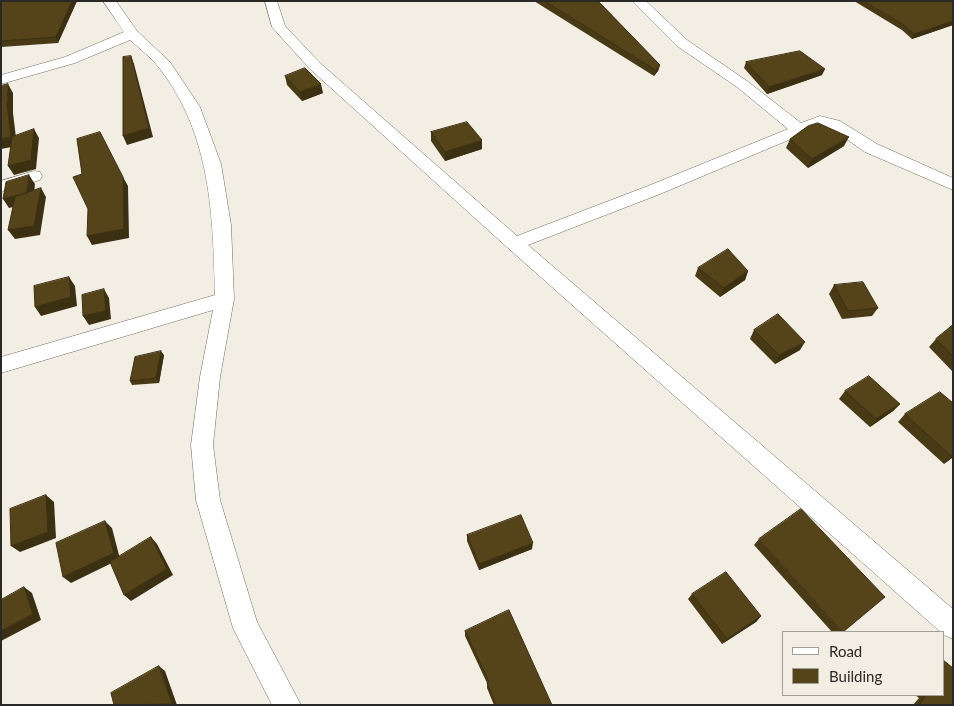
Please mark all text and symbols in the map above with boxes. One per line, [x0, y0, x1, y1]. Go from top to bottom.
legend [782, 631, 944, 696]
text: Road [829, 642, 862, 660]
text: Building [829, 667, 882, 685]

